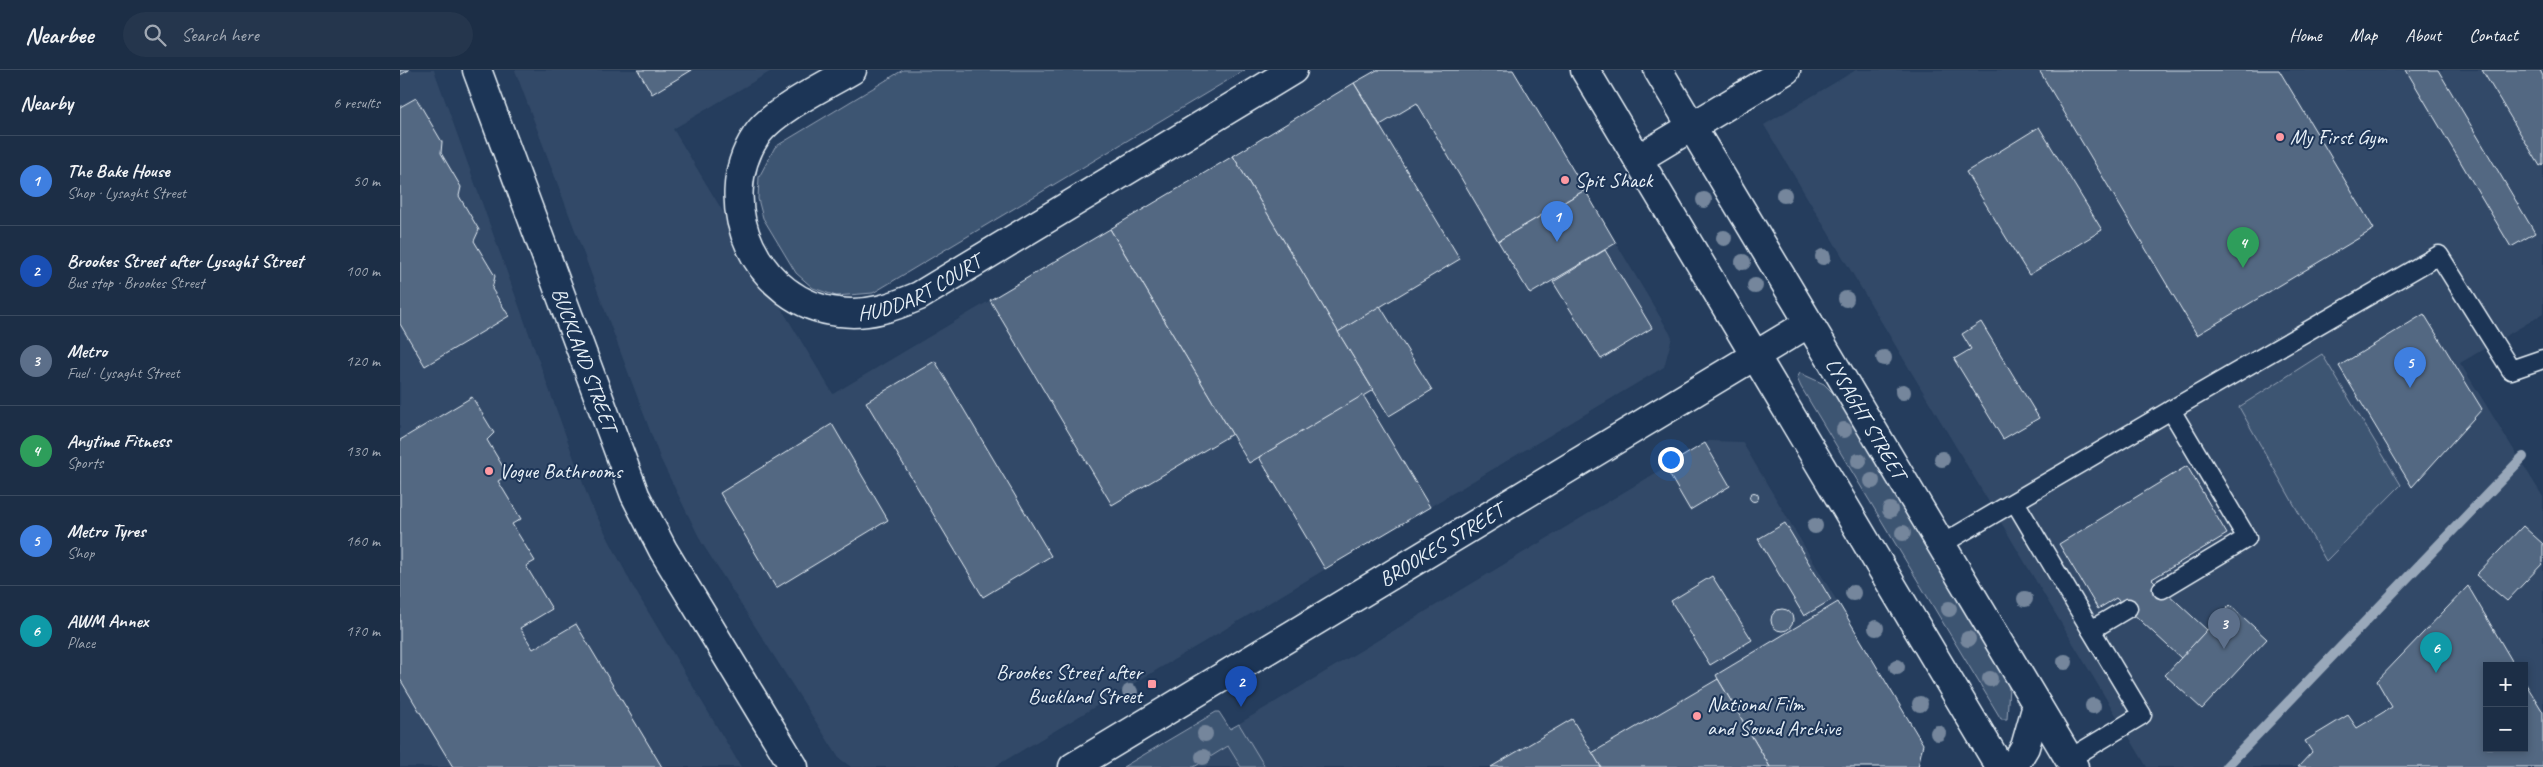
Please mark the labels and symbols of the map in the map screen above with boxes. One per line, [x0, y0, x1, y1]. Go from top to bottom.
place label: My First Gym [2290, 124, 2388, 150]
marker: My First Gym [2274, 131, 2286, 143]
place label: Spit Shack [1575, 167, 1654, 193]
marker: Spit Shack [1559, 174, 1571, 186]
pin: 1 [1541, 201, 1573, 242]
pin: 4 [2227, 227, 2259, 268]
street label: HUDDART COURT [856, 246, 990, 326]
street label: BUCKLAND STREET [546, 284, 625, 439]
pin: 5 [2394, 347, 2426, 388]
street label: LYSAGHT STREET [1820, 353, 1914, 488]
your location [1658, 447, 1684, 473]
place label: Vogue Bathrooms [499, 458, 624, 484]
marker: Vogue Bathrooms [483, 465, 495, 477]
street label: BROOKES STREET [1374, 495, 1513, 592]
pin: 3 [2208, 608, 2240, 649]
pin: 6 [2420, 632, 2452, 673]
place label: Brookes Street after Buckland Street [996, 659, 1144, 709]
pin: 2 [1225, 666, 1257, 707]
marker: Brookes Street after Buckland Street [1146, 678, 1158, 690]
place label: National Film and Sound Archive [1707, 691, 1842, 741]
marker: National Film and Sound Archive [1691, 710, 1703, 722]

